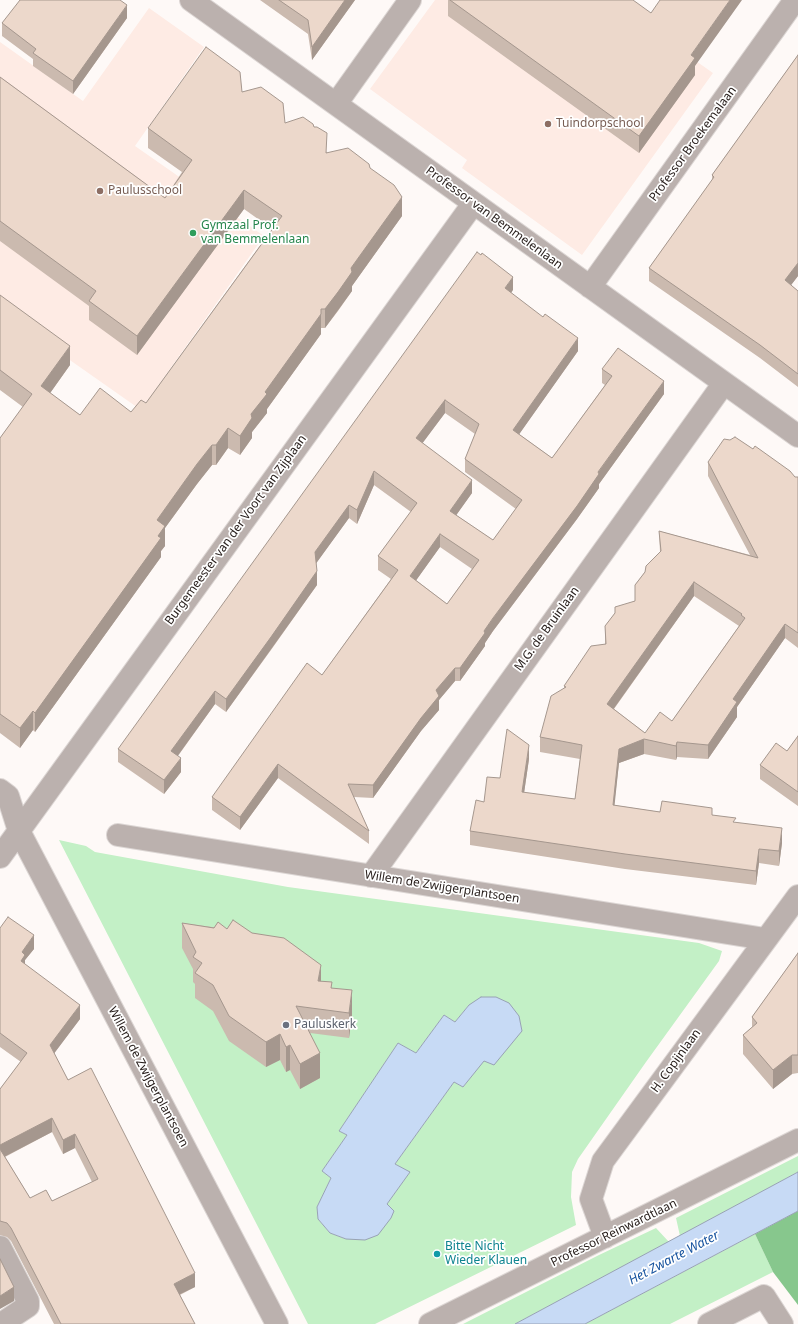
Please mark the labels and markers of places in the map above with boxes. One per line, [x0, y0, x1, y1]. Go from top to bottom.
place label: Tuindorpschool [556, 117, 644, 131]
marker: Tuindorpschool [543, 119, 553, 129]
place label: Paulusschool [108, 184, 182, 198]
marker: Paulusschool [95, 186, 105, 196]
place label: Gymzaal Prof. van Bemmelenlaan [201, 219, 309, 247]
marker: Gymzaal Prof. van Bemmelenlaan [188, 228, 198, 238]
place label: Pauluskerk [294, 1018, 356, 1032]
marker: Pauluskerk [281, 1020, 291, 1030]
place label: Bitte Nicht Wieder Klauen [445, 1240, 527, 1268]
marker: Bitte Nicht Wieder Klauen [432, 1249, 442, 1259]

